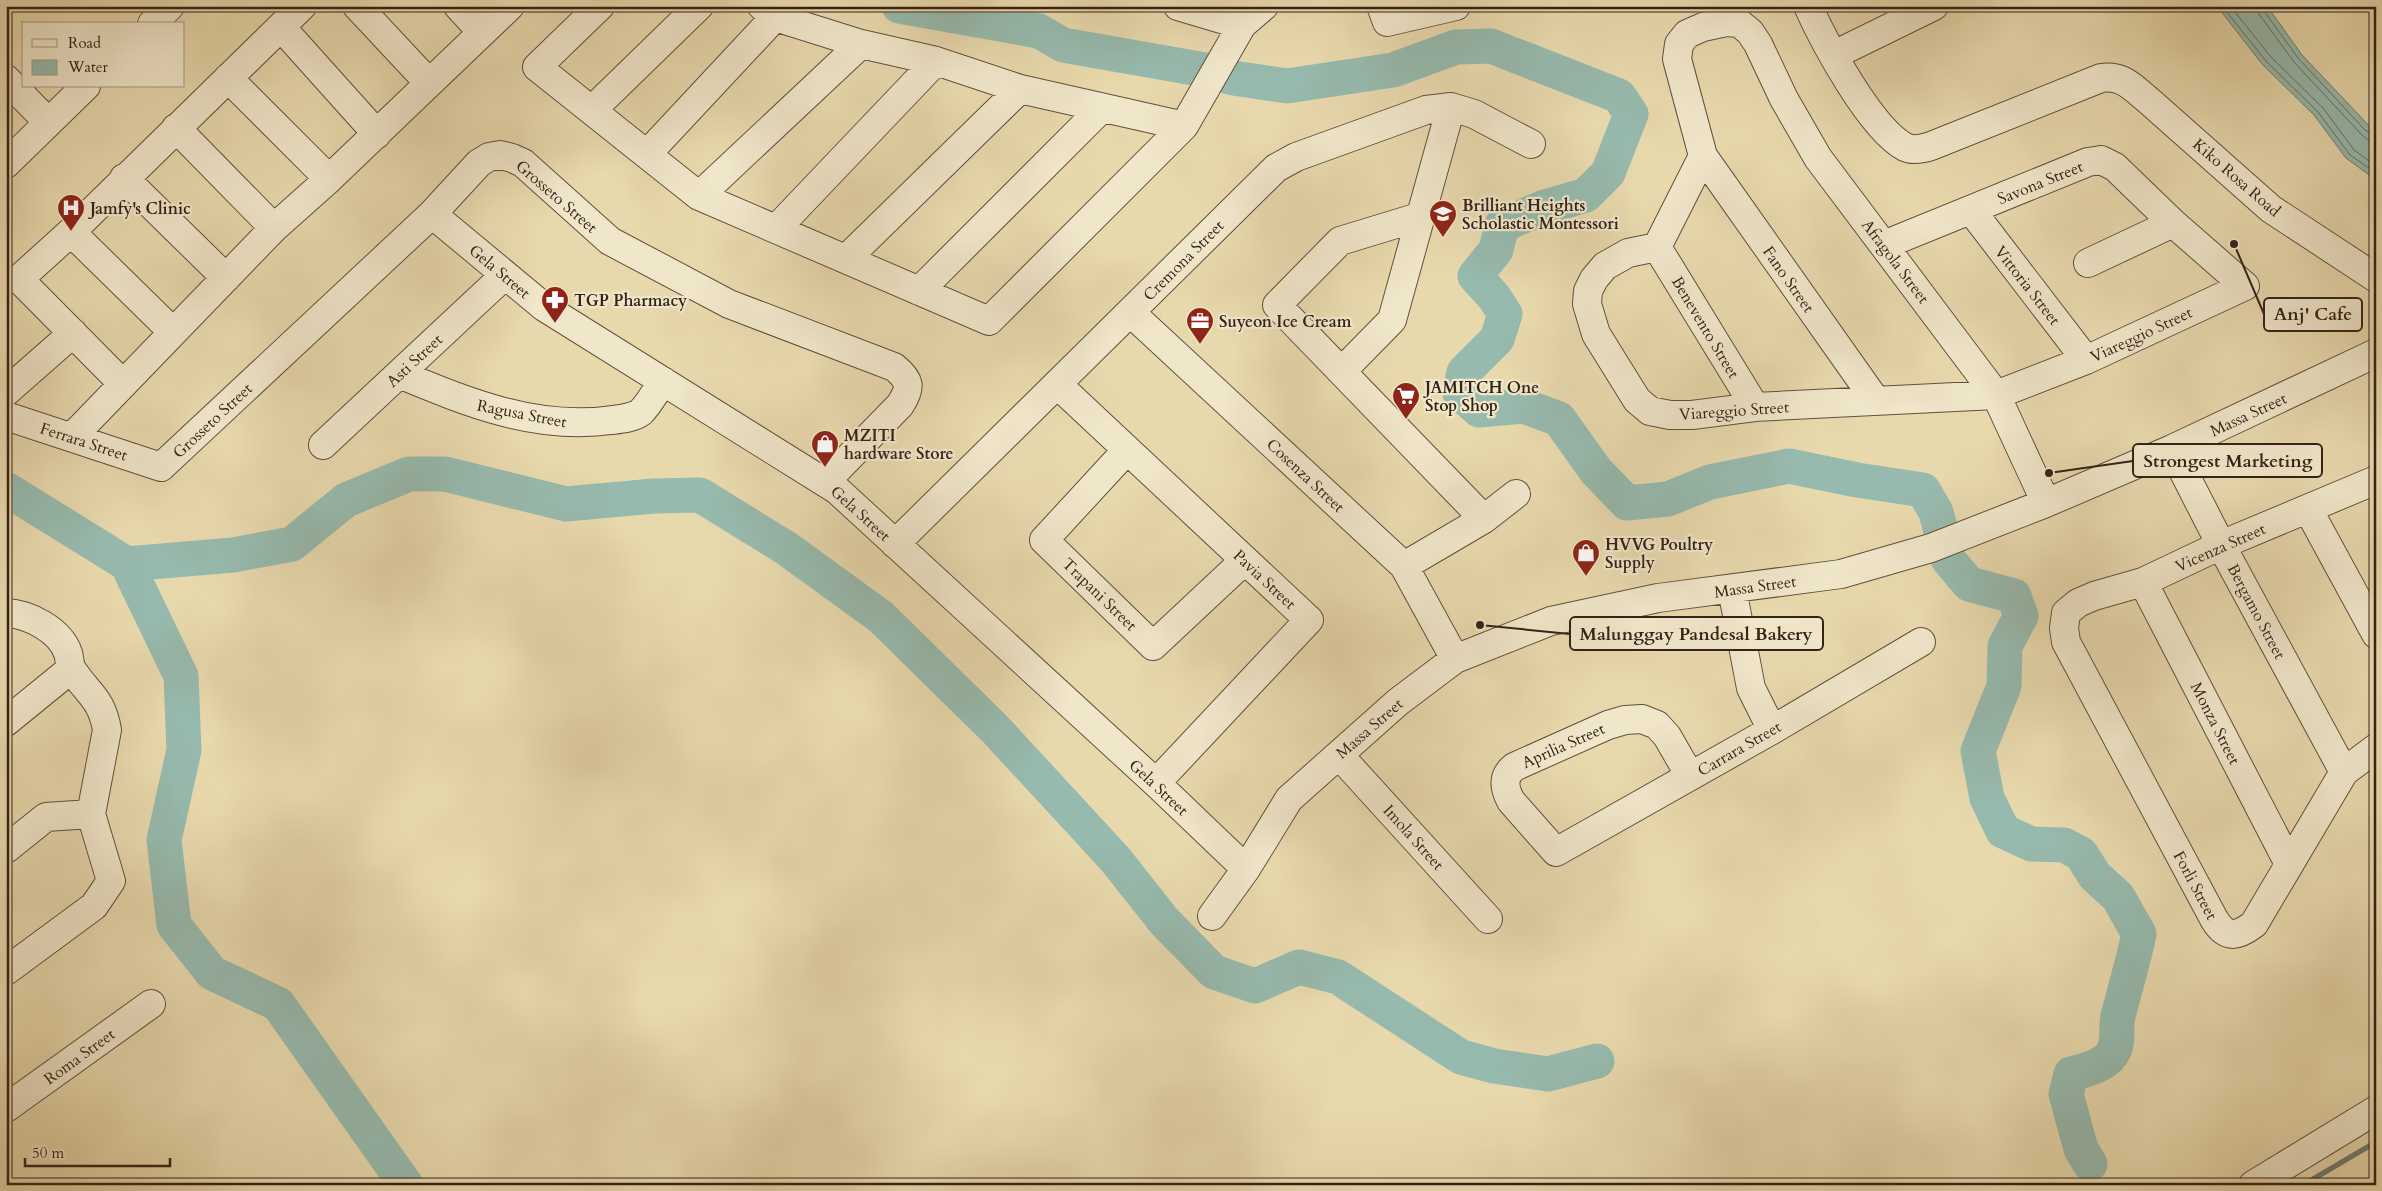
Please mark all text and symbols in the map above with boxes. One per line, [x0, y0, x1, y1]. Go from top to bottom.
legend [22, 22, 185, 88]
text: Road [68, 33, 101, 53]
text: Water [67, 57, 109, 77]
street label: Kiko Rosa Road [2188, 134, 2285, 222]
street label: Grosseto Street [511, 155, 602, 238]
street label: Savona Street [1994, 156, 2086, 210]
hospital icon: Jamfy's Clinic [56, 193, 86, 232]
place label: Brilliant Heights Scholastic Montessori [1462, 195, 1619, 235]
place label: Jamfy's Clinic [88, 198, 191, 220]
school or university icon: Brilliant Heights Scholastic Montessori [1428, 199, 1458, 238]
street label: Cremona Street [1138, 215, 1229, 306]
street label: Afragola Street [1856, 215, 1934, 308]
street label: Gela Street [464, 240, 535, 304]
street label: Vittoria Street [1989, 241, 2065, 330]
street label: Fano Street [1757, 242, 1819, 317]
street label: Benevento Street [1666, 272, 1744, 383]
pharmacy icon: TGP Pharmacy [540, 285, 570, 324]
place label: TGP Pharmacy [574, 290, 687, 312]
callout: Anj' Cafe [2264, 298, 2362, 331]
street label: Viareggio Street [2087, 302, 2196, 368]
text: Anj' Cafe [2274, 302, 2352, 327]
office icon: Suyeon Ice Cream [1185, 306, 1215, 345]
place label: Suyeon Ice Cream [1219, 311, 1352, 333]
street label: Asti Street [382, 329, 447, 392]
place label: JAMITCH One Stop Shop [1423, 377, 1539, 417]
street label: Grosseto Street [168, 378, 257, 463]
supermarket icon: JAMITCH One Stop Shop [1391, 381, 1421, 420]
street label: Massa Street [2206, 388, 2290, 442]
street label: Ragusa Street [475, 395, 568, 433]
street label: Viareggio Street [1678, 396, 1790, 426]
street label: Ferrara Street [37, 418, 130, 466]
place label: MZITI hardware Store [844, 425, 953, 465]
shop icon: MZITI hardware Store [810, 429, 840, 468]
street label: Cosenza Street [1261, 434, 1349, 518]
callout: Strongest Marketing [2133, 444, 2322, 477]
text: Strongest Marketing [2143, 449, 2313, 474]
street label: Gela Street [826, 481, 895, 547]
street label: Vicenza Street [2172, 518, 2269, 578]
place label: HVVG Poultry Supply [1605, 534, 1713, 574]
shop icon: HVVG Poultry Supply [1571, 538, 1601, 577]
street label: Pavia Street [1228, 545, 1301, 615]
street label: Trapani Street [1057, 553, 1142, 636]
street label: Bergamo Street [2222, 560, 2290, 663]
street label: Massa Street [1713, 570, 1797, 604]
callout: Malunggay Pandesal Bakery [1570, 617, 1823, 650]
text: Malunggay Pandesal Bakery [1579, 622, 1813, 647]
street label: Monza Street [2185, 679, 2245, 768]
street label: Massa Street [1331, 693, 1408, 764]
street label: Carrara Street [1694, 716, 1785, 782]
street label: Aprilia Street [1519, 718, 1608, 774]
street label: Gela Street [1124, 755, 1193, 821]
street label: Imola Street [1378, 800, 1449, 875]
street label: Forli Street [2168, 847, 2222, 924]
street label: Roma Street [40, 1024, 120, 1090]
scale bar [25, 1136, 170, 1168]
text: 50 m [32, 1143, 64, 1163]

